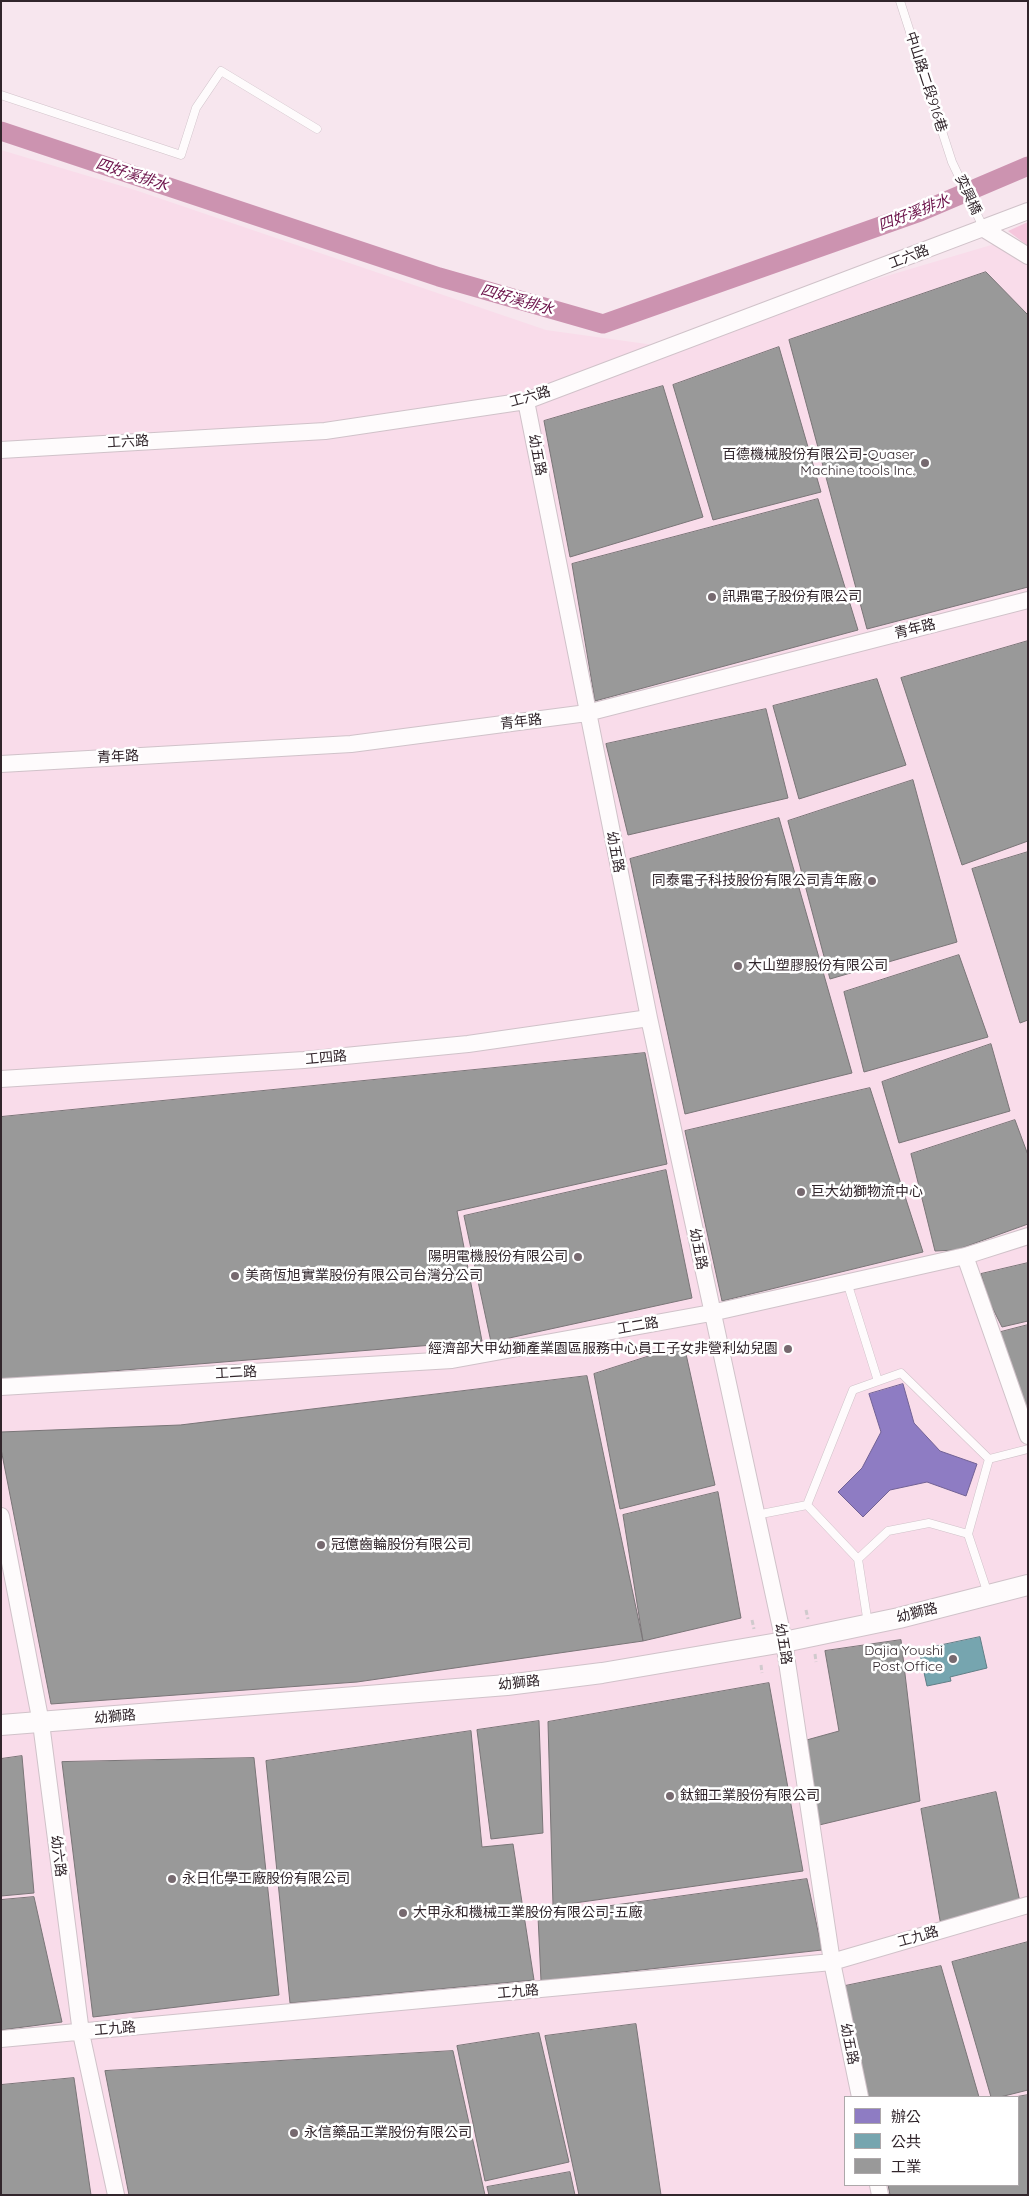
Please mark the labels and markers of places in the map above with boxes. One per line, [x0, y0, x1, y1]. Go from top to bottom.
place label: 百德機械股份有限公司-Quaser Machine tools Inc. [722, 447, 915, 480]
marker: 百德機械股份有限公司-Quaser Machine tools Inc. [919, 457, 931, 469]
place label: 訊鼎電子股份有限公司 [722, 589, 862, 605]
marker: 訊鼎電子股份有限公司 [706, 591, 718, 603]
place label: 同泰電子科技股份有限公司青年廠 [652, 873, 862, 889]
marker: 同泰電子科技股份有限公司青年廠 [866, 875, 878, 887]
place label: 大山塑膠股份有限公司 [748, 958, 888, 974]
marker: 大山塑膠股份有限公司 [732, 960, 744, 972]
place label: 巨大幼獅物流中心 [811, 1184, 923, 1200]
marker: 巨大幼獅物流中心 [795, 1186, 807, 1198]
place label: 陽明電機股份有限公司 [428, 1249, 568, 1265]
marker: 陽明電機股份有限公司 [572, 1251, 584, 1263]
place label: 美商恆旭實業股份有限公司台灣分公司 [245, 1268, 483, 1284]
marker: 美商恆旭實業股份有限公司台灣分公司 [229, 1270, 241, 1282]
place label: 經濟部大甲幼獅產業園區服務中心員工子女非營利幼兒園 [428, 1341, 778, 1357]
marker: 經濟部大甲幼獅產業園區服務中心員工子女非營利幼兒園 [782, 1343, 794, 1355]
place label: 冠億齒輪股份有限公司 [331, 1537, 471, 1553]
marker: 冠億齒輪股份有限公司 [315, 1539, 327, 1551]
place label: Dajia Youshi Post Office [864, 1643, 943, 1675]
marker: Dajia Youshi Post Office [947, 1653, 959, 1665]
place label: 鈦鈿工業股份有限公司 [680, 1788, 820, 1804]
marker: 鈦鈿工業股份有限公司 [664, 1790, 676, 1802]
place label: 永日化學工廠股份有限公司 [182, 1871, 350, 1887]
marker: 永日化學工廠股份有限公司 [166, 1873, 178, 1885]
place label: 大甲永和機械工業股份有限公司-五廠 [413, 1905, 642, 1921]
marker: 大甲永和機械工業股份有限公司-五廠 [397, 1907, 409, 1919]
place label: 永信藥品工業股份有限公司 [304, 2125, 472, 2141]
marker: 永信藥品工業股份有限公司 [288, 2127, 300, 2139]

